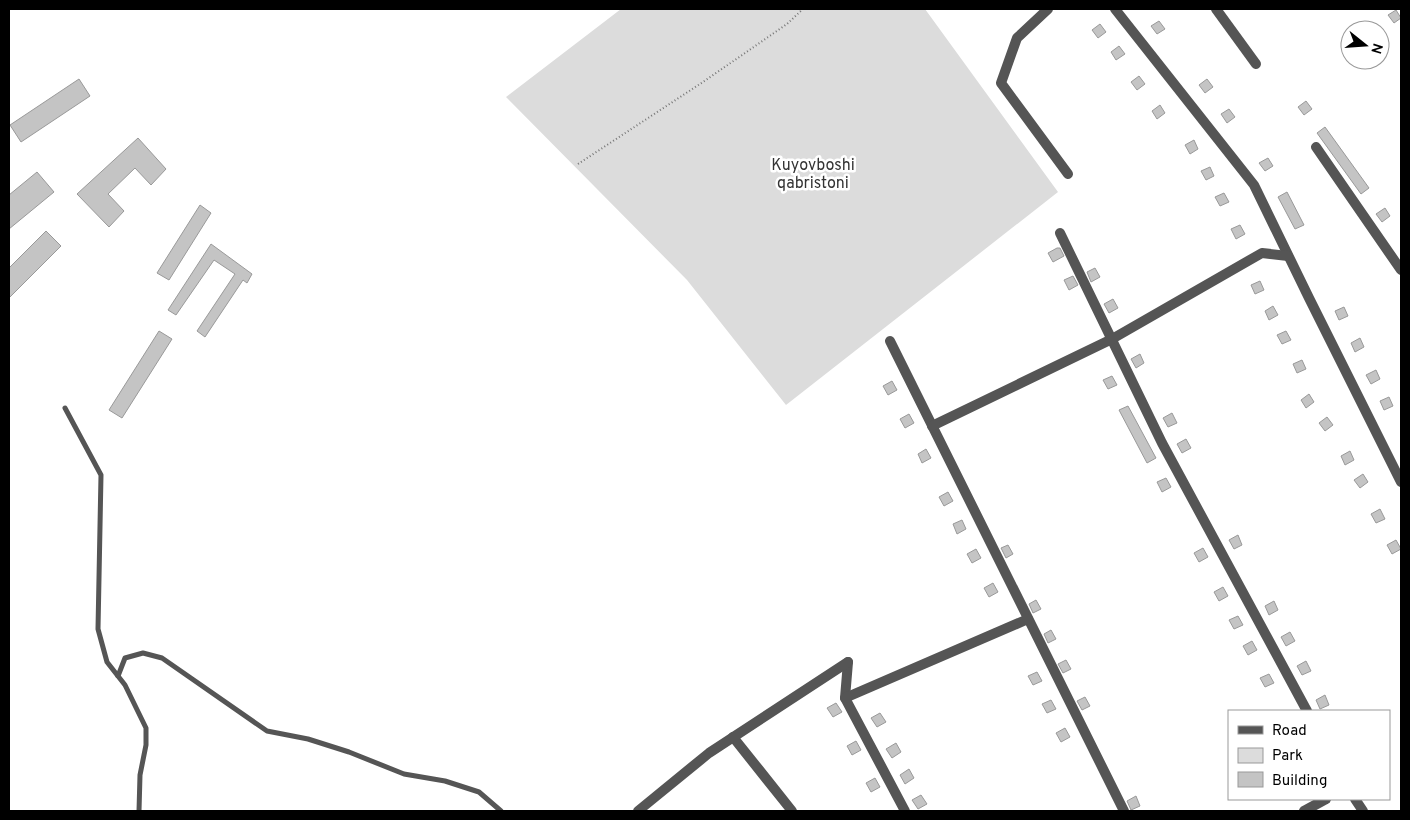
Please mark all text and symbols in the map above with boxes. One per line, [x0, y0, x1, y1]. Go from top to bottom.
north arrow [1340, 20, 1390, 70]
text: N [1366, 41, 1386, 56]
park label: Kuyovboshi qabristoni [771, 156, 855, 194]
legend [1228, 710, 1390, 800]
text: Road [1272, 722, 1307, 741]
text: Park [1272, 747, 1303, 766]
text: Building [1272, 772, 1327, 791]

